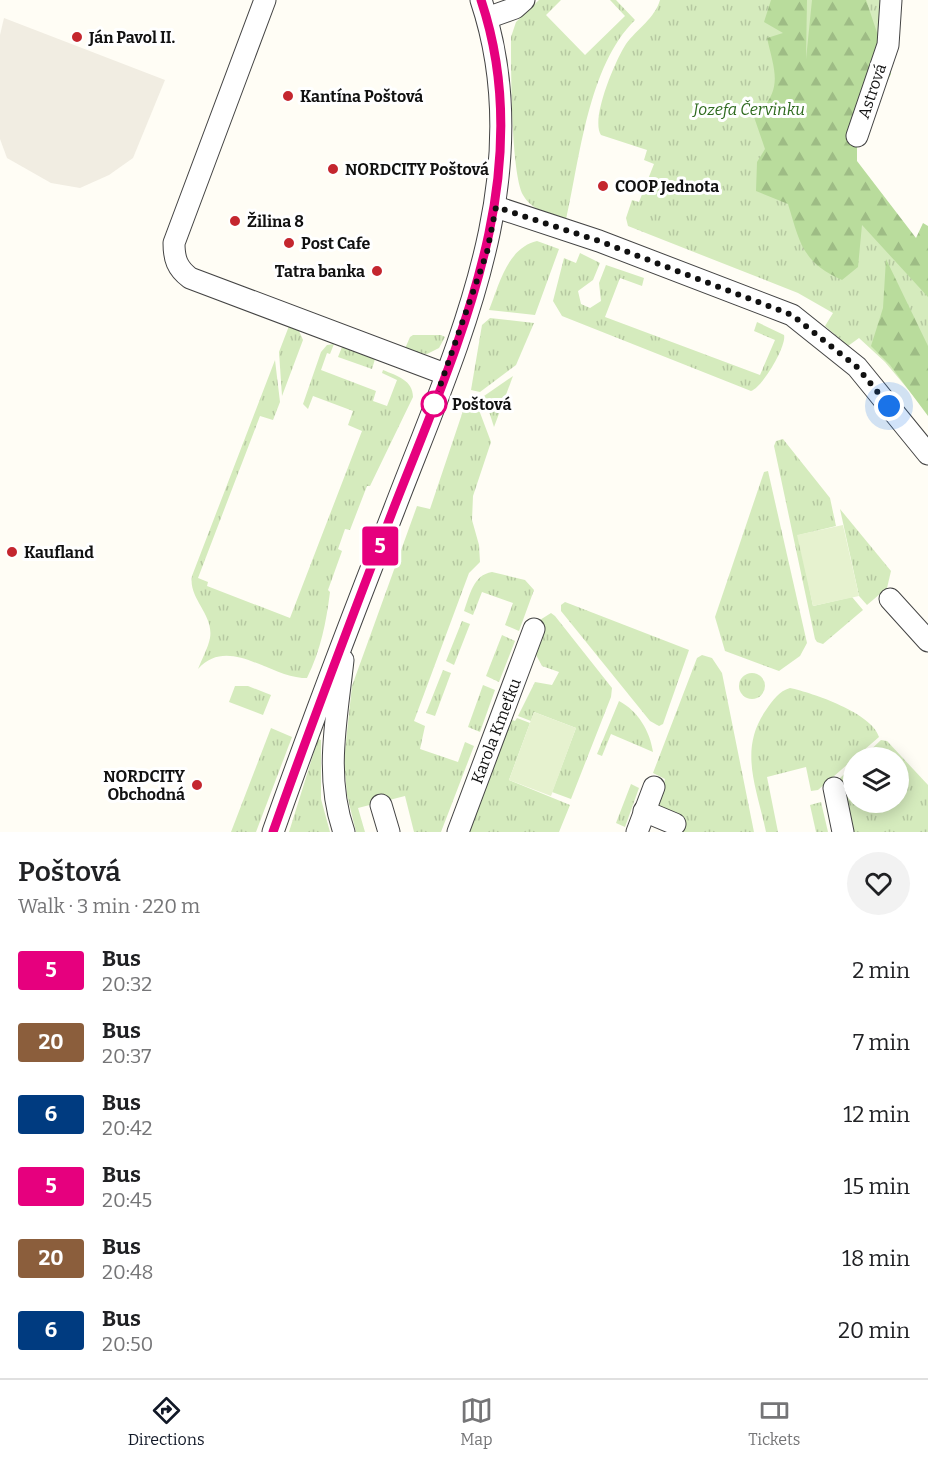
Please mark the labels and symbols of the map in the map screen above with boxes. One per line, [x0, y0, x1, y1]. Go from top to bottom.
place label: Ján Pavol II. [88, 28, 176, 47]
marker: Ján Pavol II. [70, 30, 84, 44]
street label: Astrová [854, 61, 890, 121]
place label: Kantína Poštová [300, 87, 423, 106]
marker: Kantína Poštová [281, 89, 295, 103]
park label: Jozefa Červinku [691, 99, 805, 119]
place label: NORDCITY Poštová [345, 160, 489, 179]
marker: NORDCITY Poštová [326, 162, 340, 176]
place label: COOP Jednota [615, 177, 719, 196]
marker: COOP Jednota [596, 179, 610, 193]
place label: Žilina 8 [247, 211, 304, 231]
marker: Žilina 8 [228, 214, 242, 228]
place label: Post Cafe [301, 234, 371, 253]
marker: Post Cafe [282, 236, 296, 250]
place label: Tatra banka [275, 262, 365, 281]
marker: Tatra banka [370, 264, 384, 278]
marker: Poštová [421, 391, 447, 417]
your location [874, 391, 904, 421]
place label: Poštová [452, 395, 511, 414]
line badge: 5 [360, 526, 400, 566]
place label: Kaufland [24, 543, 94, 562]
marker: Kaufland [5, 545, 19, 559]
street label: Karola Kmeťku [467, 675, 525, 786]
place label: NORDCITY Obchodná [103, 767, 186, 804]
marker: NORDCITY Obchodná [190, 778, 204, 792]

